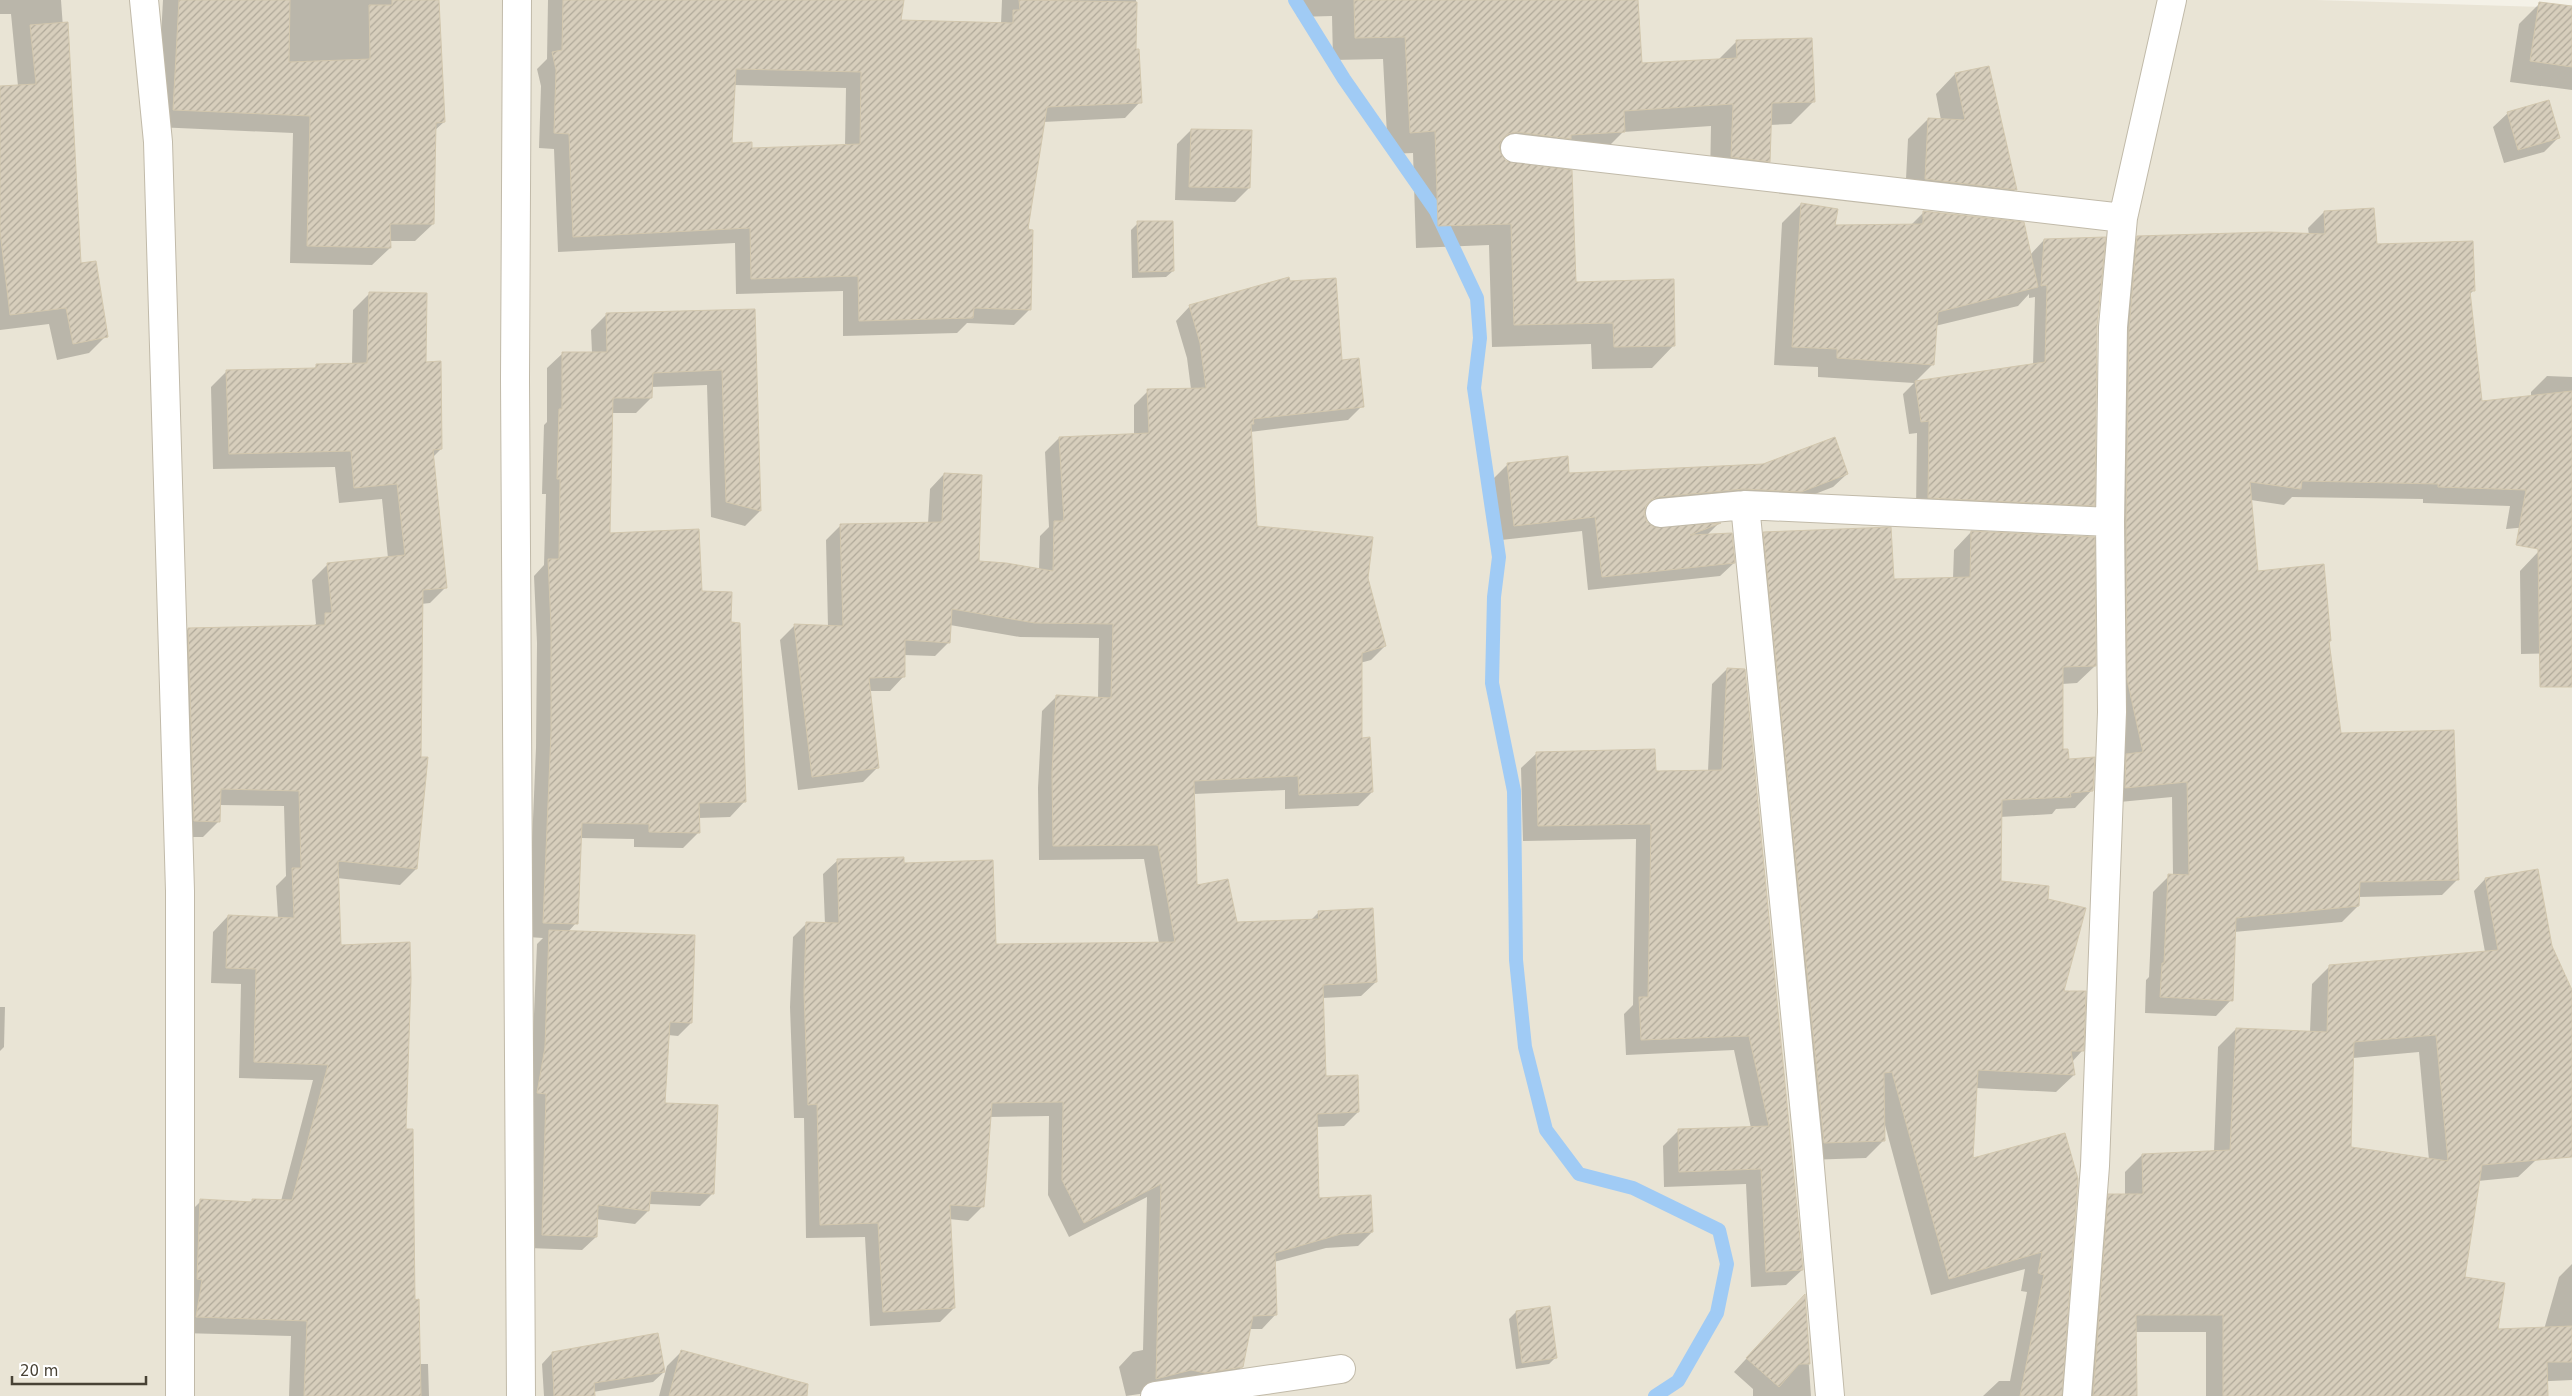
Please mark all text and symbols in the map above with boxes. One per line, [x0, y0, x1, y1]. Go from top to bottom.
scale bar [12, 1354, 146, 1386]
text: 20 m [20, 1362, 58, 1380]

